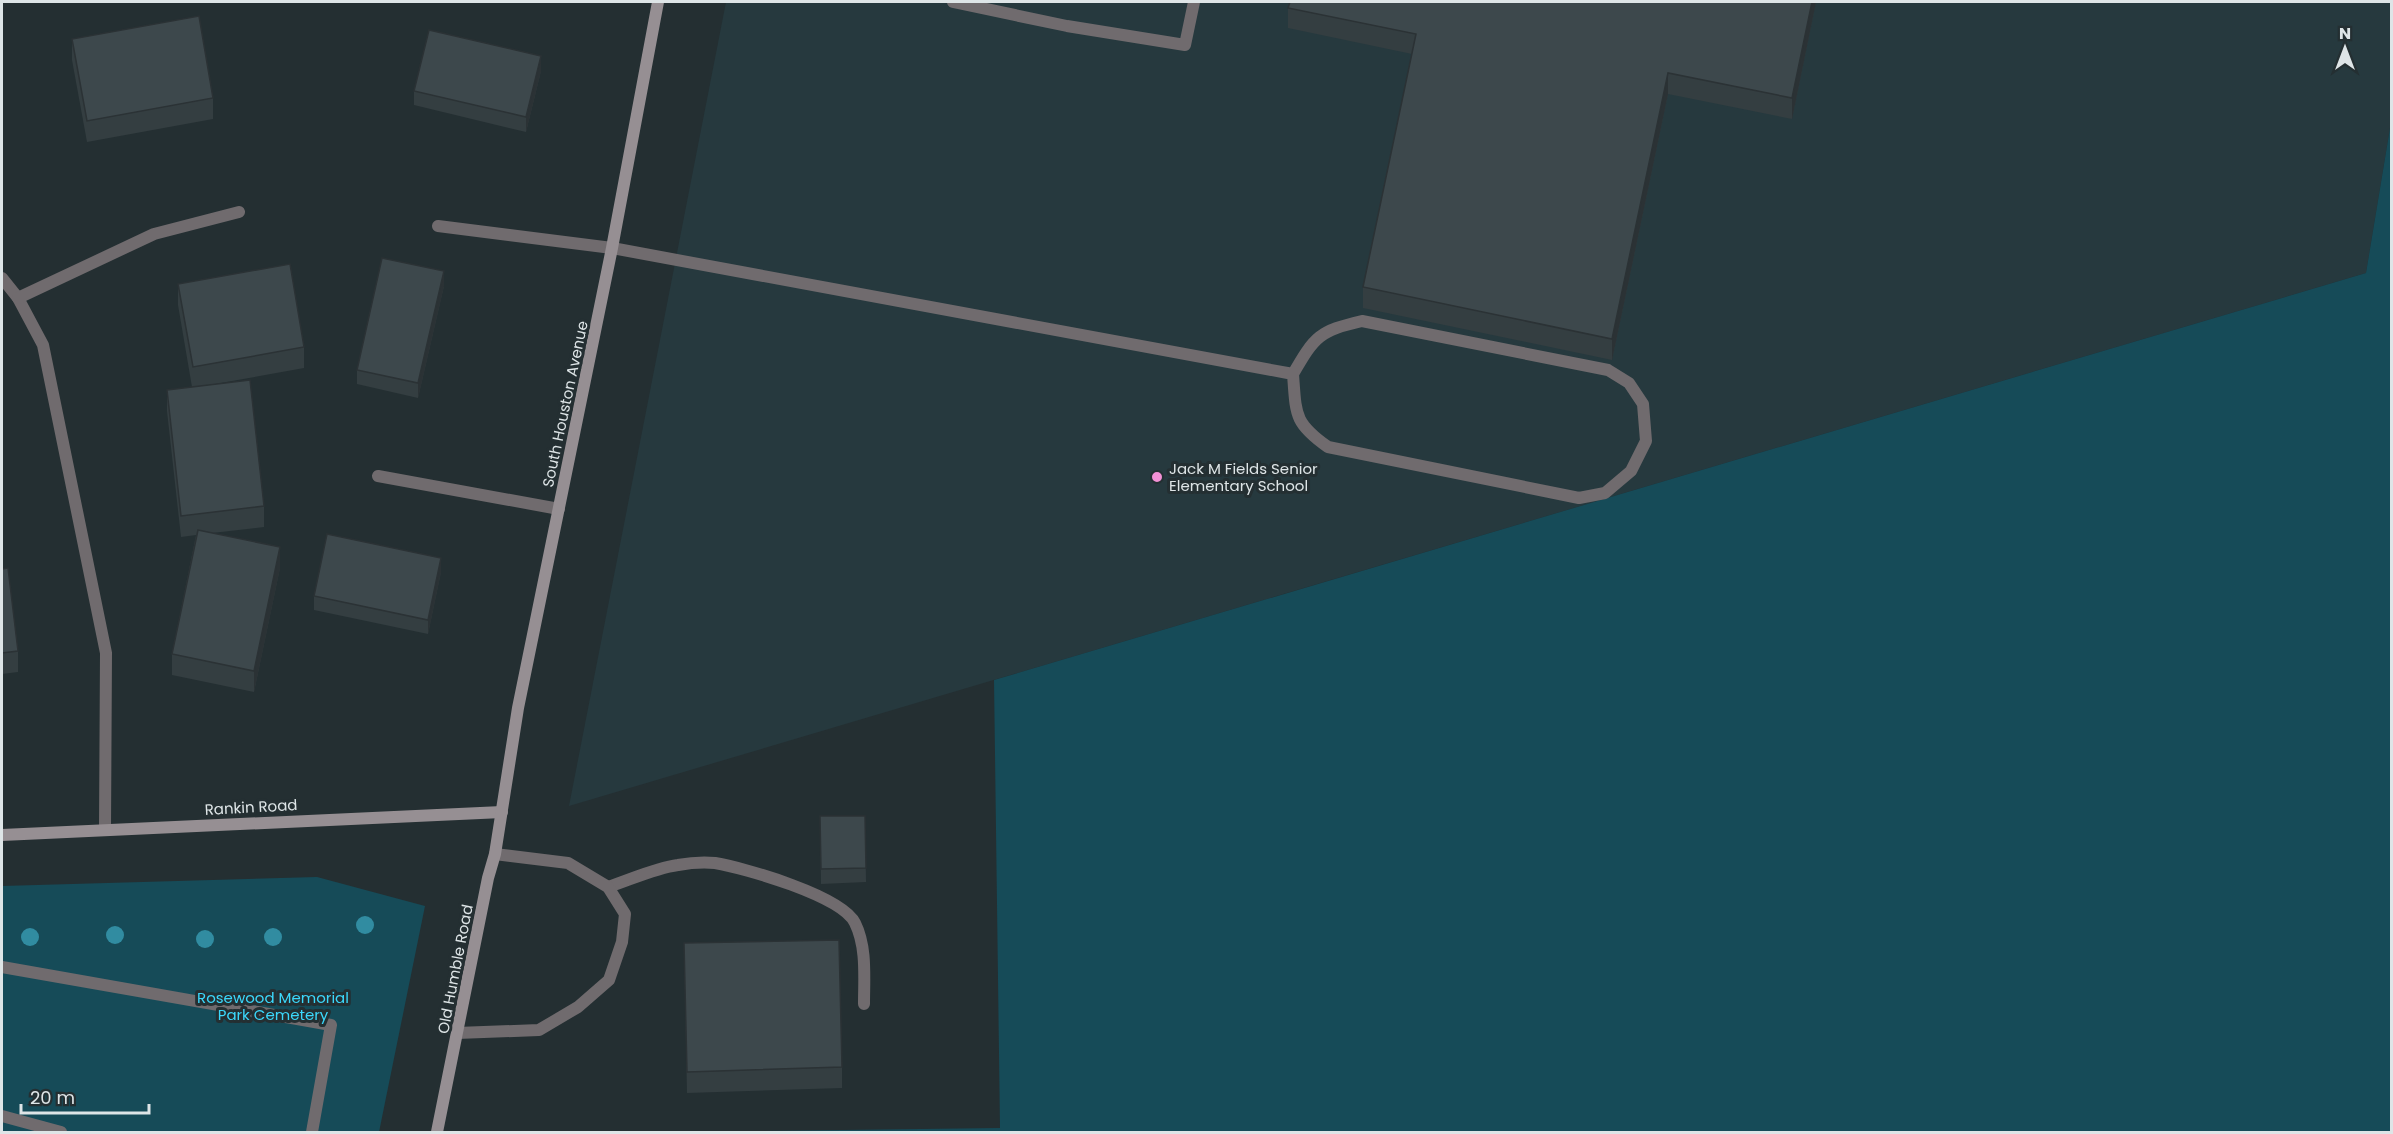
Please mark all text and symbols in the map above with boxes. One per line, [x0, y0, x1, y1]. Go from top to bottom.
north arrow [2315, 18, 2375, 78]
text: N [2339, 22, 2351, 45]
street label: South Houston Avenue [537, 319, 593, 489]
place label: Jack M Fields Senior Elementary School [1169, 458, 1318, 496]
marker: Jack M Fields Senior Elementary School [1150, 470, 1164, 484]
street label: Rankin Road [204, 794, 298, 820]
street label: Old Humble Road [432, 903, 478, 1035]
park label: Rosewood Memorial Park Cemetery [197, 987, 349, 1025]
scale bar [21, 1077, 148, 1115]
text: 20 m [30, 1085, 75, 1110]

